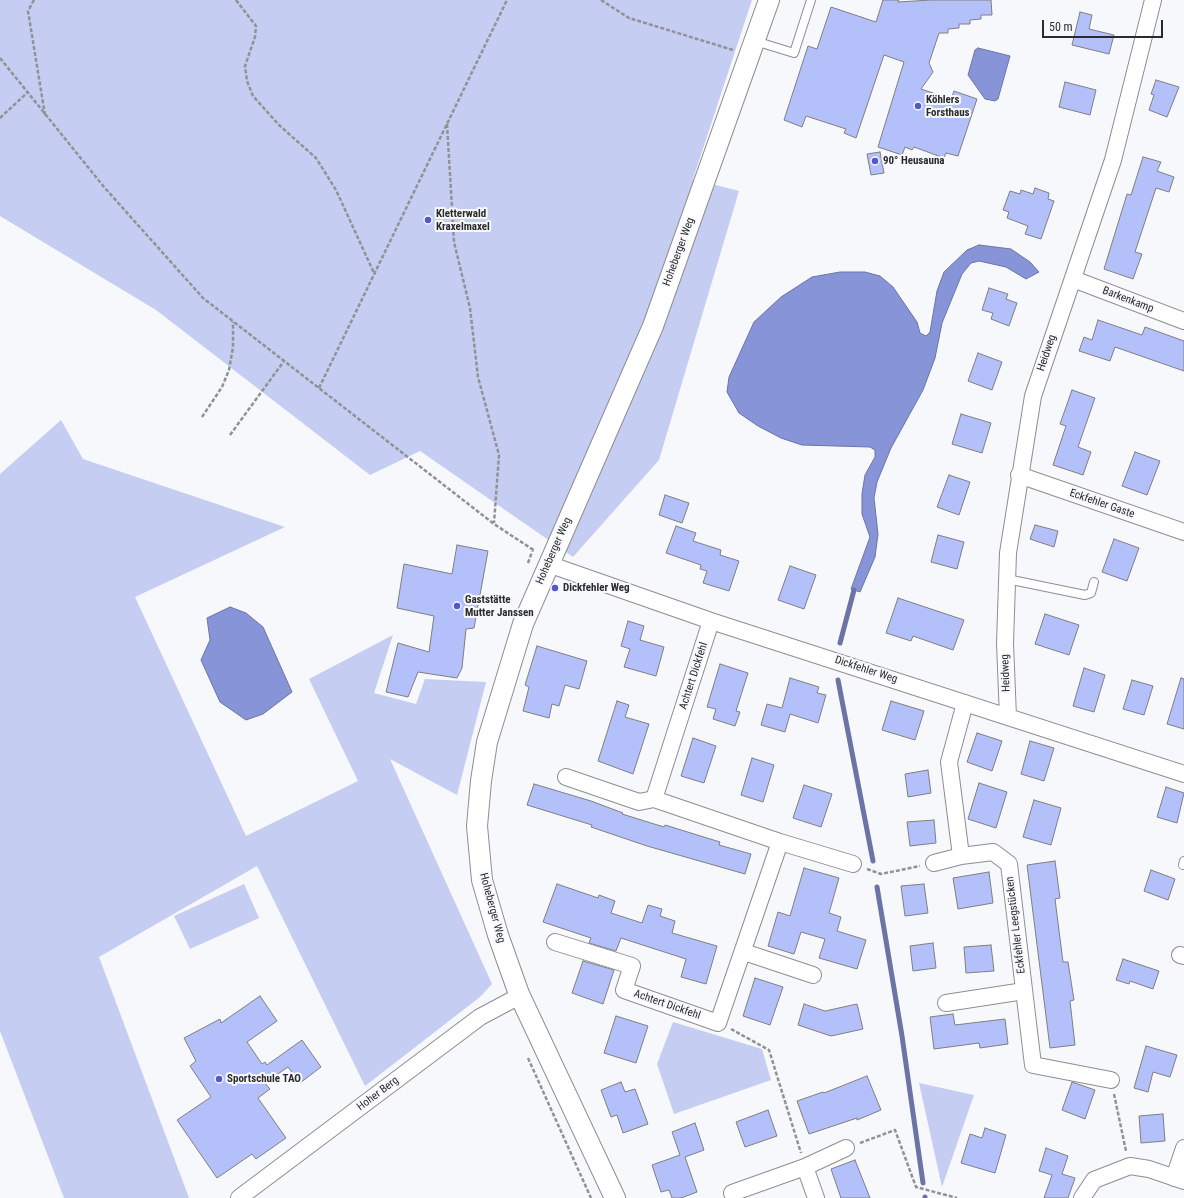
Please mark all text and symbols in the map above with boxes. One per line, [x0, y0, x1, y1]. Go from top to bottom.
scale bar [1044, 12, 1165, 38]
text: 50 m [1049, 20, 1073, 34]
place label: Köhlers Forsthaus [926, 93, 970, 119]
marker: Köhlers Forsthaus [913, 101, 923, 111]
place label: 90° Heusauna [883, 154, 945, 168]
marker: 90° Heusauna [870, 156, 880, 166]
place label: Kletterwald Kraxelmaxel [436, 207, 490, 233]
marker: Kletterwald Kraxelmaxel [423, 215, 433, 225]
street label: Hoheberger Weg [661, 216, 697, 288]
street label: Barkenkamp [1100, 284, 1156, 316]
street label: Heidweg [1035, 333, 1059, 373]
street label: Eckfehler Gaste [1068, 487, 1136, 521]
street label: Hoheberger Weg [533, 515, 575, 587]
place label: Dickfehler Weg [563, 581, 630, 595]
marker: Dickfehler Weg [550, 583, 560, 593]
place label: Gaststätte Mutter Janssen [465, 593, 534, 619]
marker: Gaststätte Mutter Janssen [452, 601, 462, 611]
street label: Achtert Dickfehl [677, 641, 711, 711]
street label: Dickfehler Weg [833, 654, 899, 686]
street label: Heidweg [999, 654, 1013, 692]
street label: Hoheberger Weg [476, 872, 508, 944]
street label: Eckfehler Leegstücken [1003, 876, 1029, 974]
street label: Achtert Dickfehl [632, 987, 702, 1023]
place label: Sportschule TAO [227, 1072, 301, 1086]
marker: Sportschule TAO [214, 1074, 224, 1084]
street label: Hoher Berg [355, 1074, 401, 1114]

